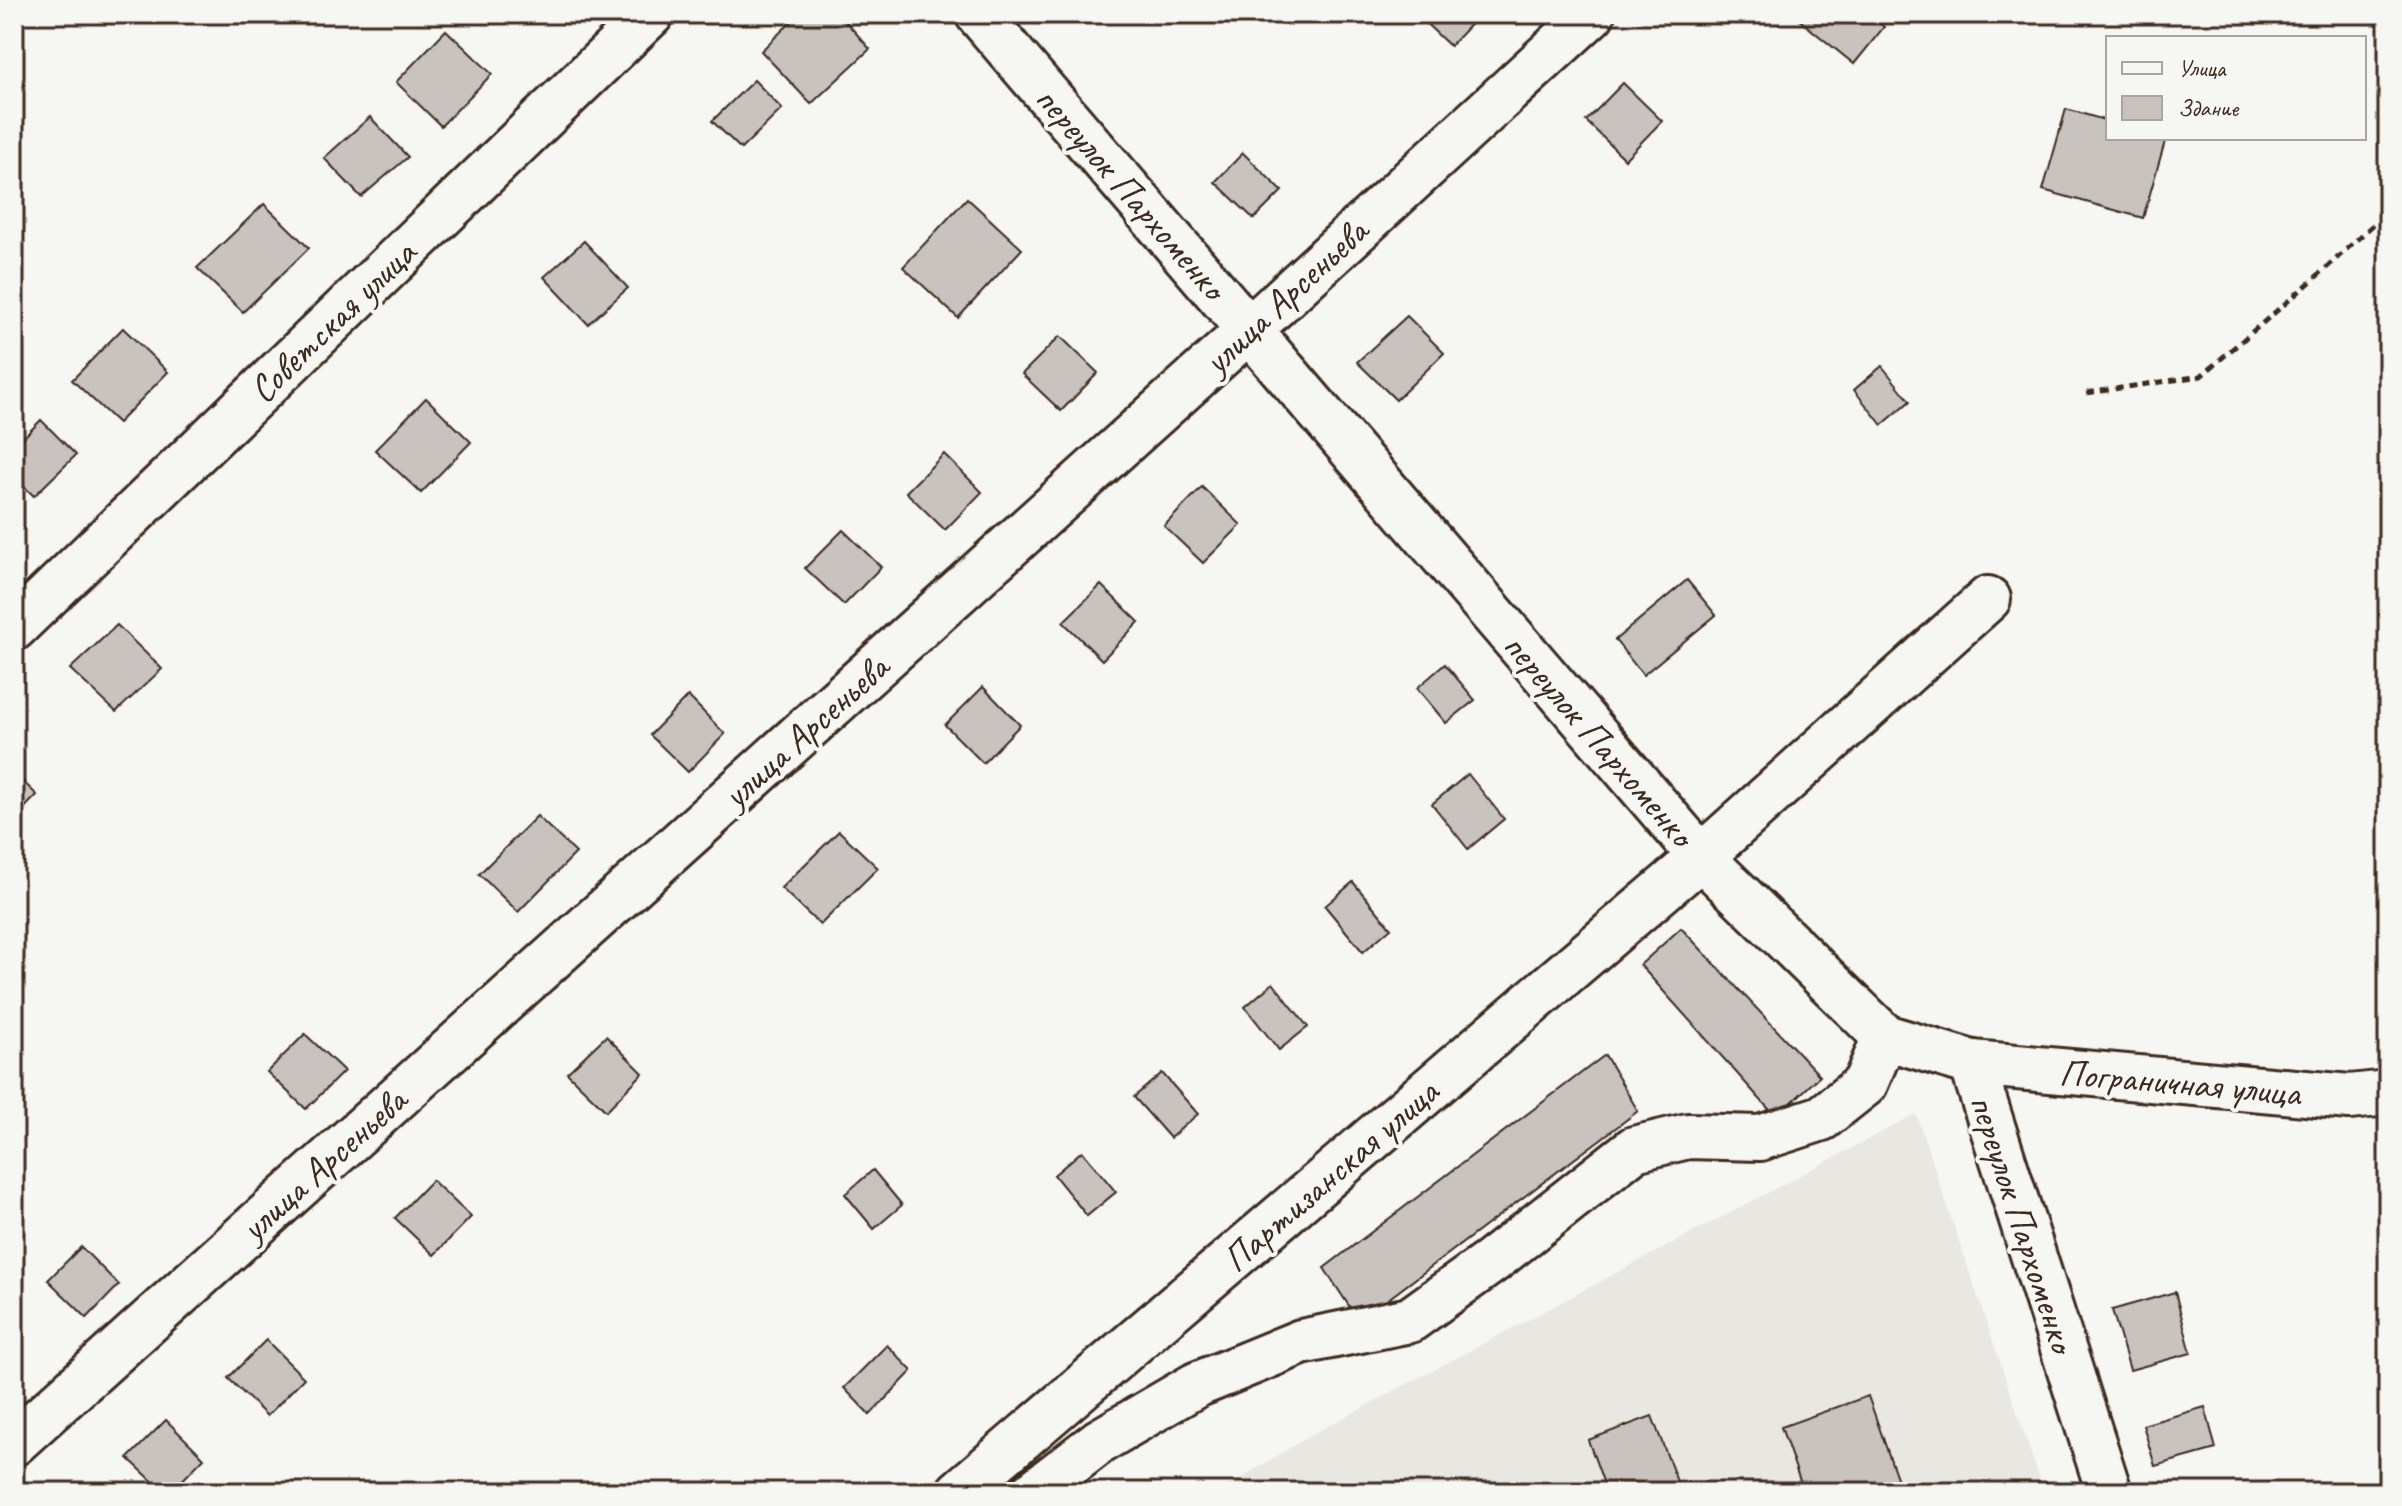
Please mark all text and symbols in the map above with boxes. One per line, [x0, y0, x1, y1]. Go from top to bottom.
legend [2106, 36, 2366, 140]
text: Улица [2178, 53, 2227, 83]
street label: переулок Пархоменко [1025, 76, 1239, 312]
text: Здание [2178, 93, 2240, 123]
street label: улица Арсеньева [1192, 206, 1380, 386]
street label: Советская улица [239, 228, 428, 413]
street label: переулок Пархоменко [1493, 623, 1707, 859]
street label: улица Арсеньева [711, 642, 901, 820]
street label: Пограничная улица [2058, 1049, 2305, 1117]
street label: Партизанская улица [1213, 1067, 1450, 1282]
street label: улица Арсеньева [229, 1075, 419, 1253]
street label: переулок Пархоменко [1959, 1088, 2087, 1361]

